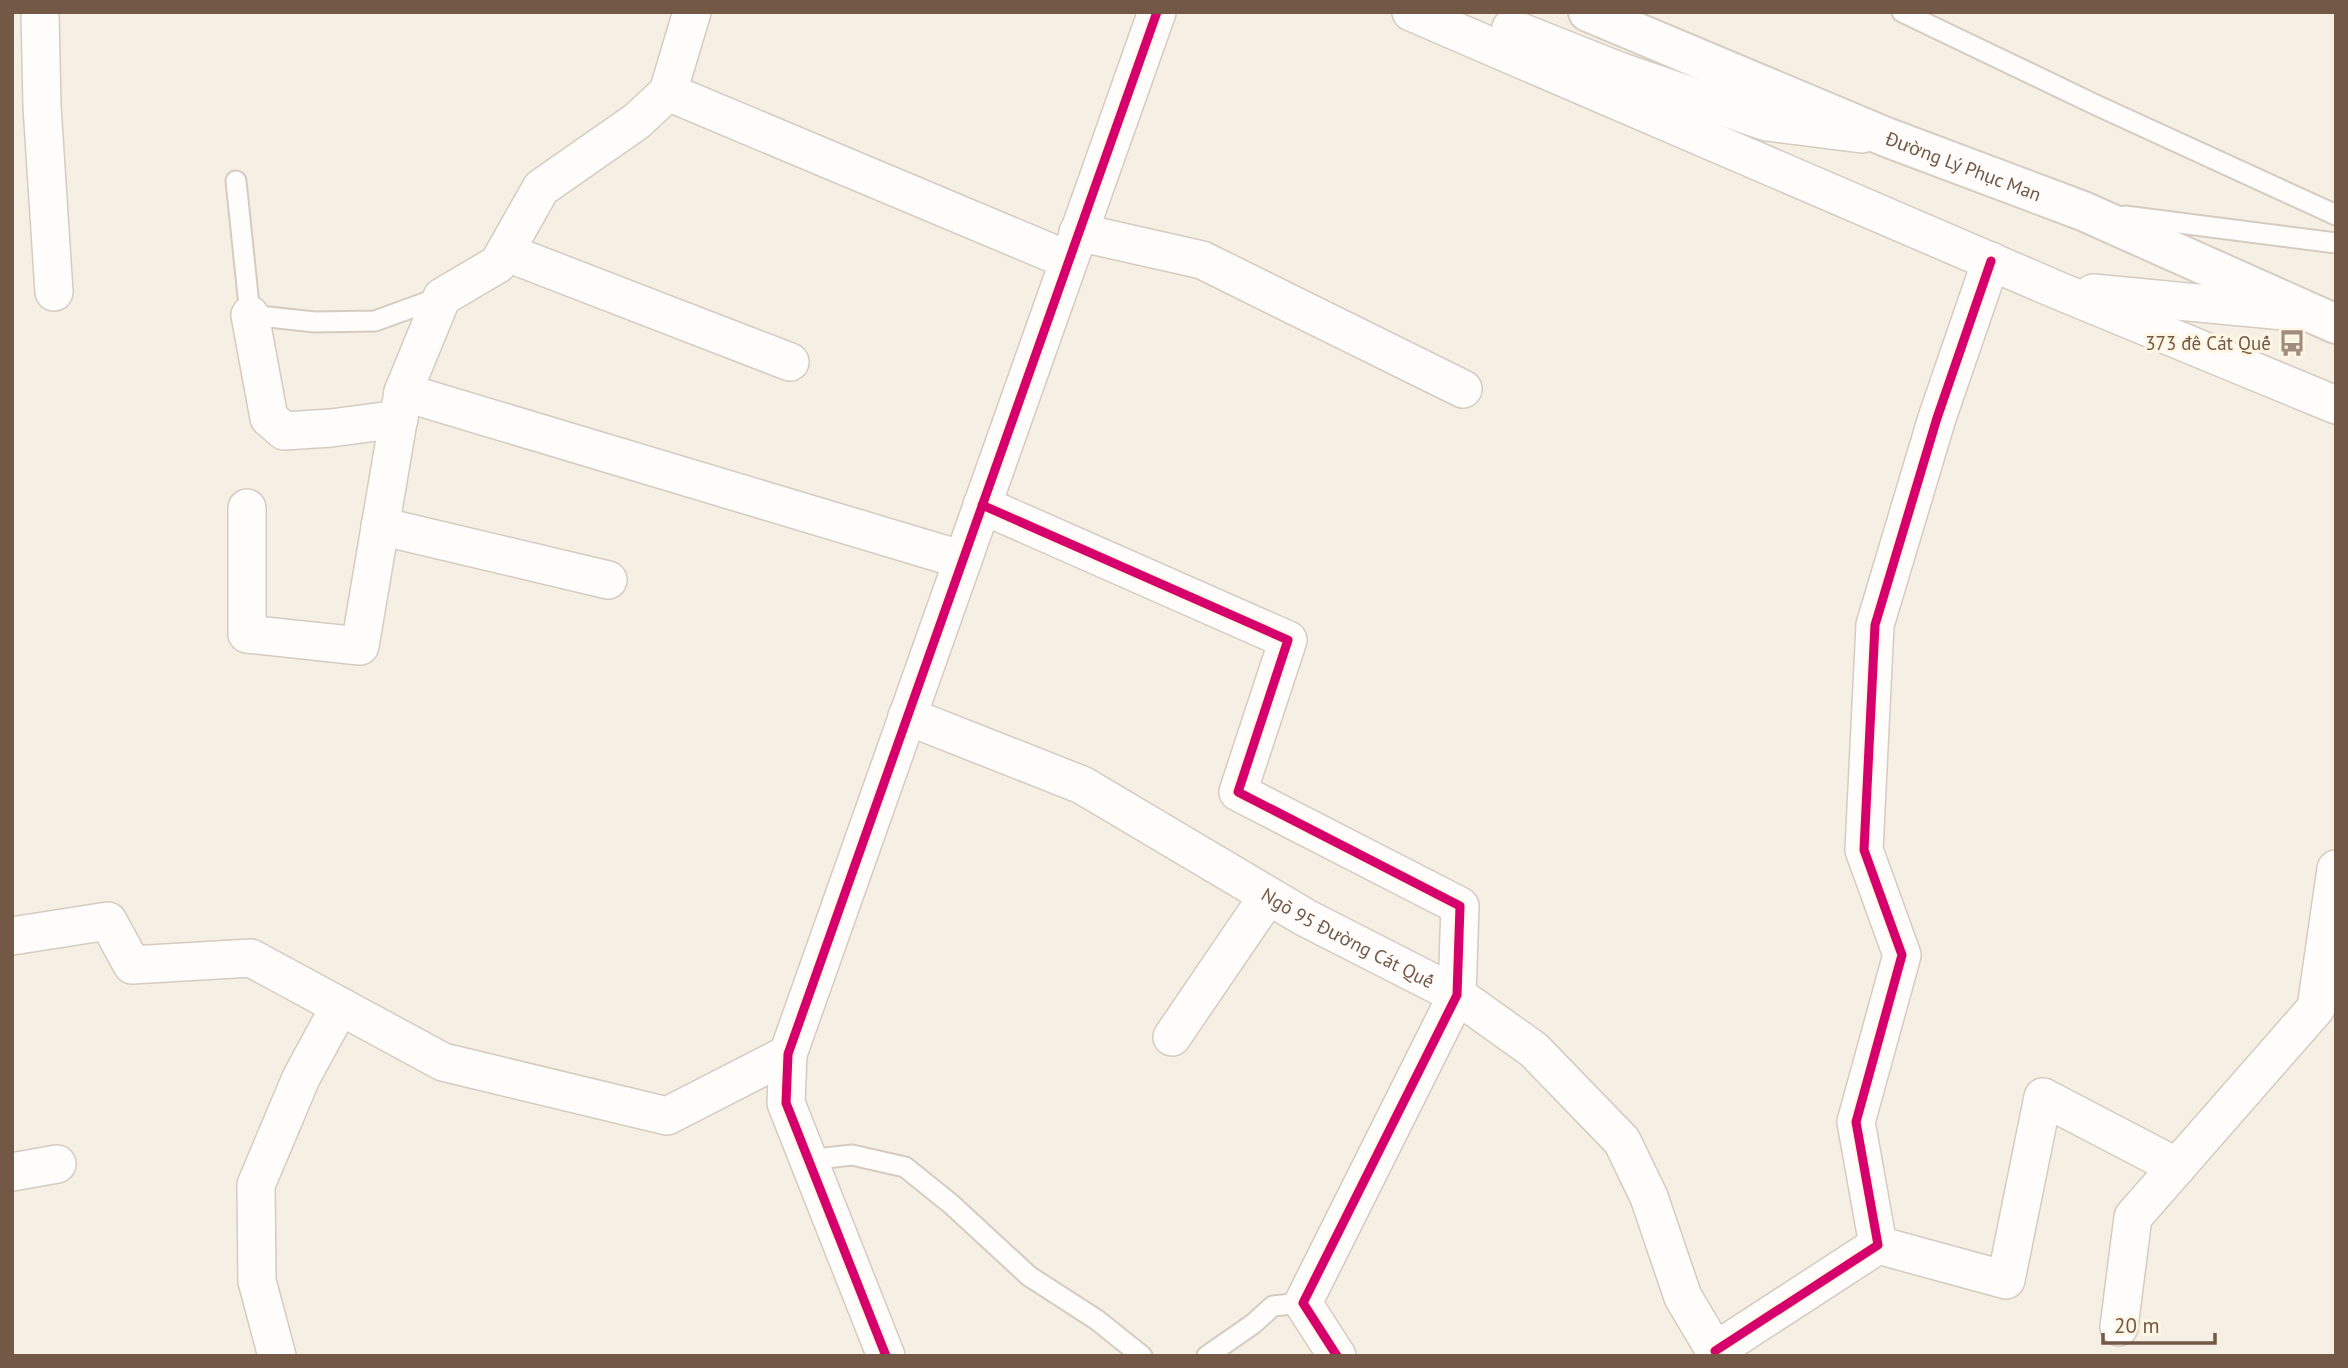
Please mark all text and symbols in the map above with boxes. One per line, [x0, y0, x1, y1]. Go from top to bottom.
street label: Đường Lý Phục Man [1881, 126, 2045, 206]
bus stop icon: 373 đê Cát Quế [2277, 328, 2307, 358]
place label: 373 đê Cát Quế [2145, 331, 2271, 355]
street label: Ngõ 95 Đường Cát Quế [1257, 882, 1438, 993]
scale bar [2103, 1302, 2215, 1346]
text: 20 m [2114, 1312, 2160, 1339]

